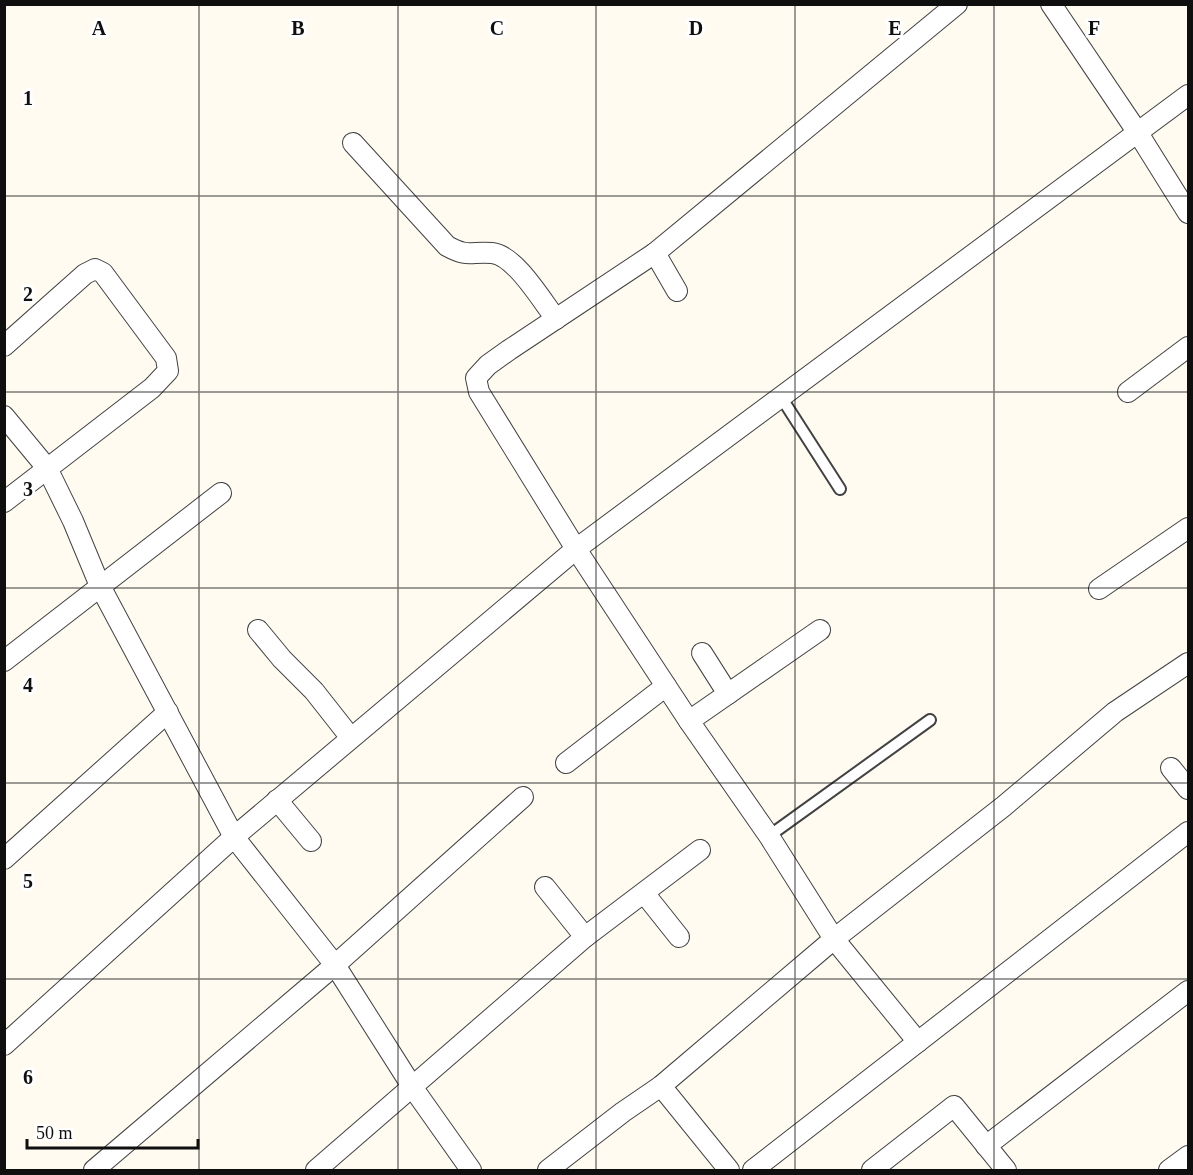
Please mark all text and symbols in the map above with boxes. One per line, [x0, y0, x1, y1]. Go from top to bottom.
text: A [92, 17, 107, 39]
text: B [291, 17, 305, 39]
text: C [490, 17, 504, 39]
text: D [689, 17, 703, 39]
text: E [888, 17, 902, 39]
text: F [1088, 17, 1100, 39]
text: 1 [23, 87, 33, 109]
text: 2 [23, 283, 33, 305]
text: 3 [23, 478, 33, 500]
text: 4 [23, 674, 33, 696]
text: 5 [23, 870, 33, 892]
text: 6 [23, 1066, 33, 1088]
scale bar [27, 1112, 198, 1150]
text: 50 m [36, 1123, 73, 1143]

